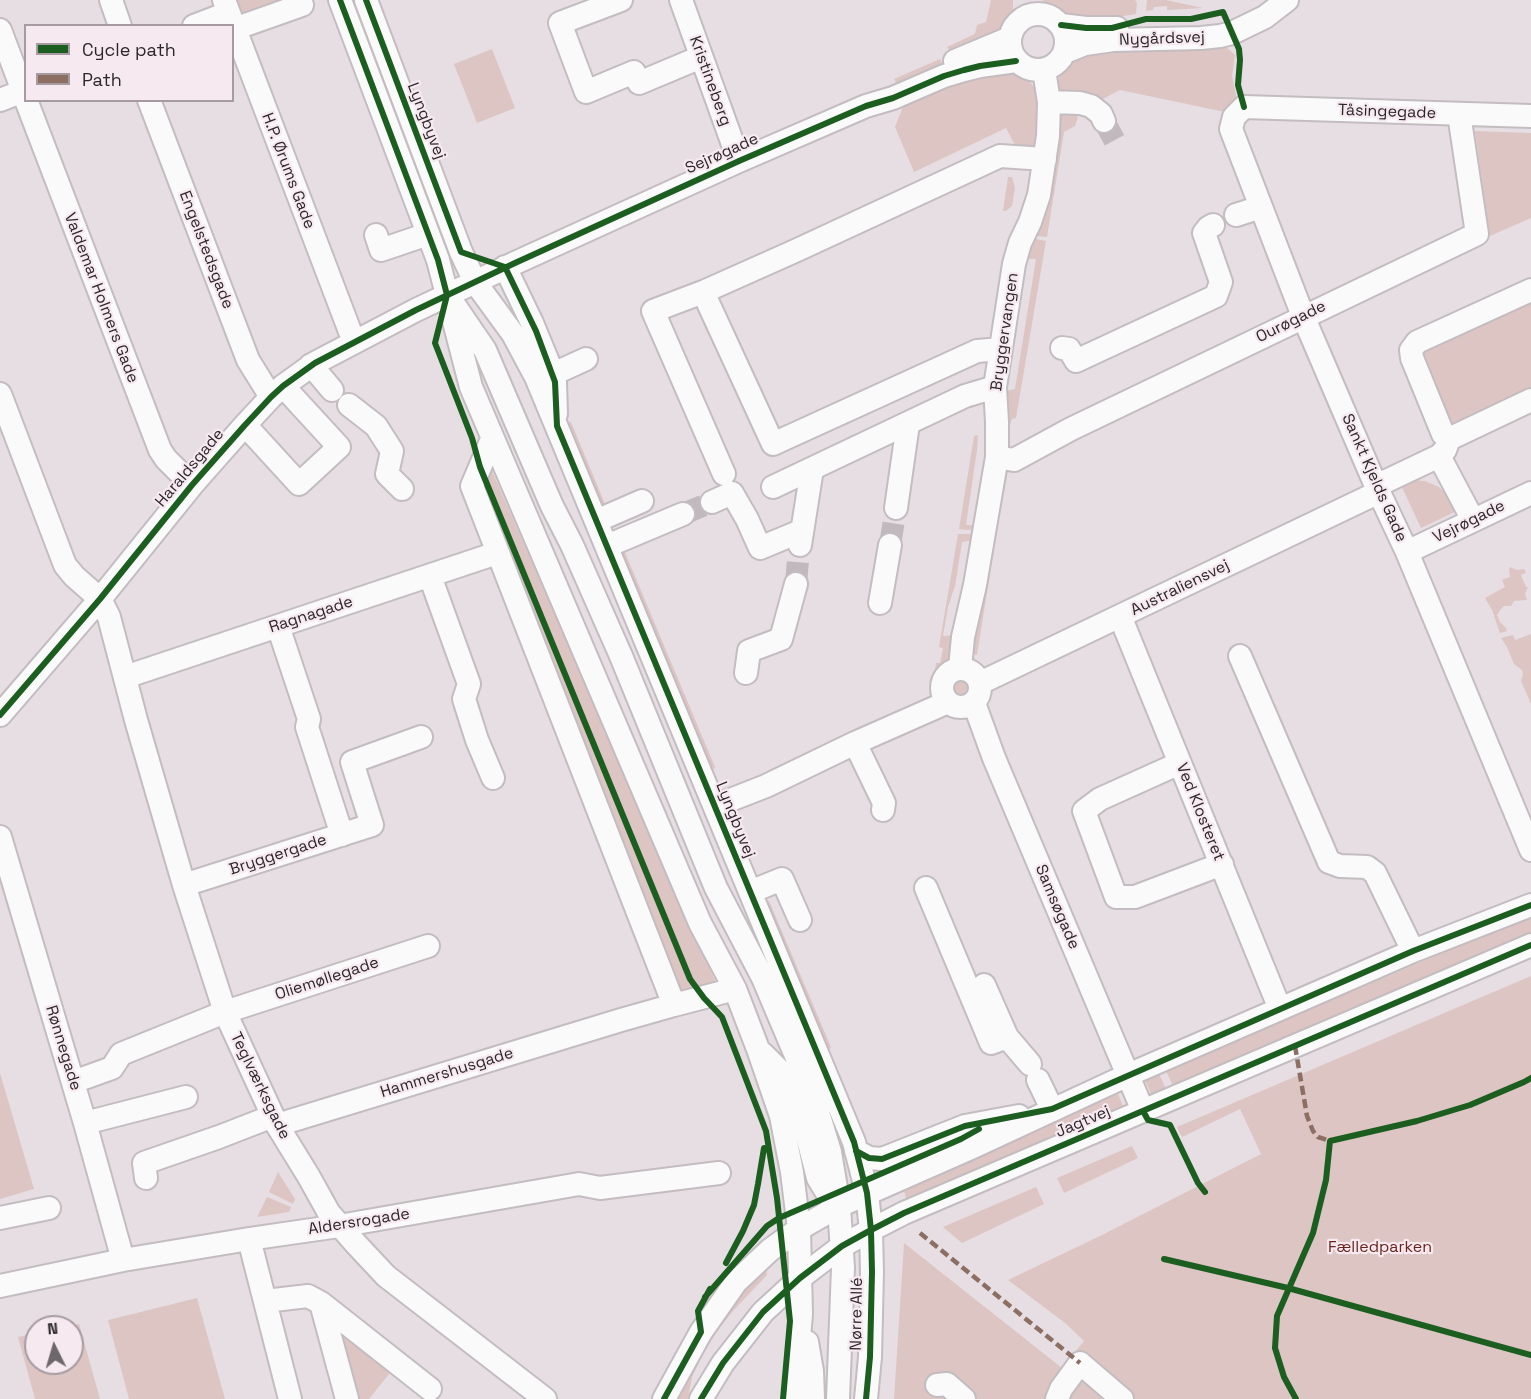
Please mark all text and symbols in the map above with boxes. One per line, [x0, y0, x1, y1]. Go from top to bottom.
legend [24, 24, 234, 102]
street label: Nygårdsvej [1119, 28, 1205, 50]
street label: Kristineberg [685, 33, 735, 129]
text: Cycle path [82, 38, 176, 61]
text: Path [82, 68, 122, 91]
street label: Lyngbyvej [403, 80, 449, 162]
street label: Tåsingegade [1338, 101, 1436, 123]
street label: H.P. Ørums Gade [257, 110, 319, 232]
street label: Sejrøgade [683, 129, 761, 179]
street label: Engelstedsgade [175, 188, 237, 312]
street label: Valdemar Holmers Gade [60, 210, 142, 386]
street label: Bryggervangen [987, 272, 1023, 392]
street label: Ourøgade [1253, 297, 1329, 347]
street label: Sankt Kjelds Gade [1337, 411, 1411, 545]
street label: Haraldsgade [152, 425, 228, 511]
street label: Vejrøgade [1430, 496, 1508, 548]
street label: Australiensvej [1128, 556, 1232, 620]
street label: Ragnagade [267, 592, 355, 638]
street label: Ved Klosteret [1172, 760, 1228, 864]
street label: Lyngbyvej [711, 779, 759, 861]
street label: Bryggergade [227, 830, 329, 880]
street label: Samsøgade [1031, 862, 1083, 952]
street label: Oliemøllegade [273, 953, 381, 1005]
street label: Rønnegade [41, 1003, 85, 1093]
street label: Teglværksgade [226, 1029, 294, 1143]
street label: Hammershusgade [378, 1044, 516, 1102]
street label: Jagtvej [1053, 1102, 1113, 1142]
street label: Aldersrogade [307, 1204, 411, 1240]
park label: Fælledparken [1328, 1238, 1432, 1258]
street label: Nørre Allé [847, 1277, 867, 1351]
north arrow [24, 1315, 84, 1375]
text: N [46, 1318, 59, 1339]

